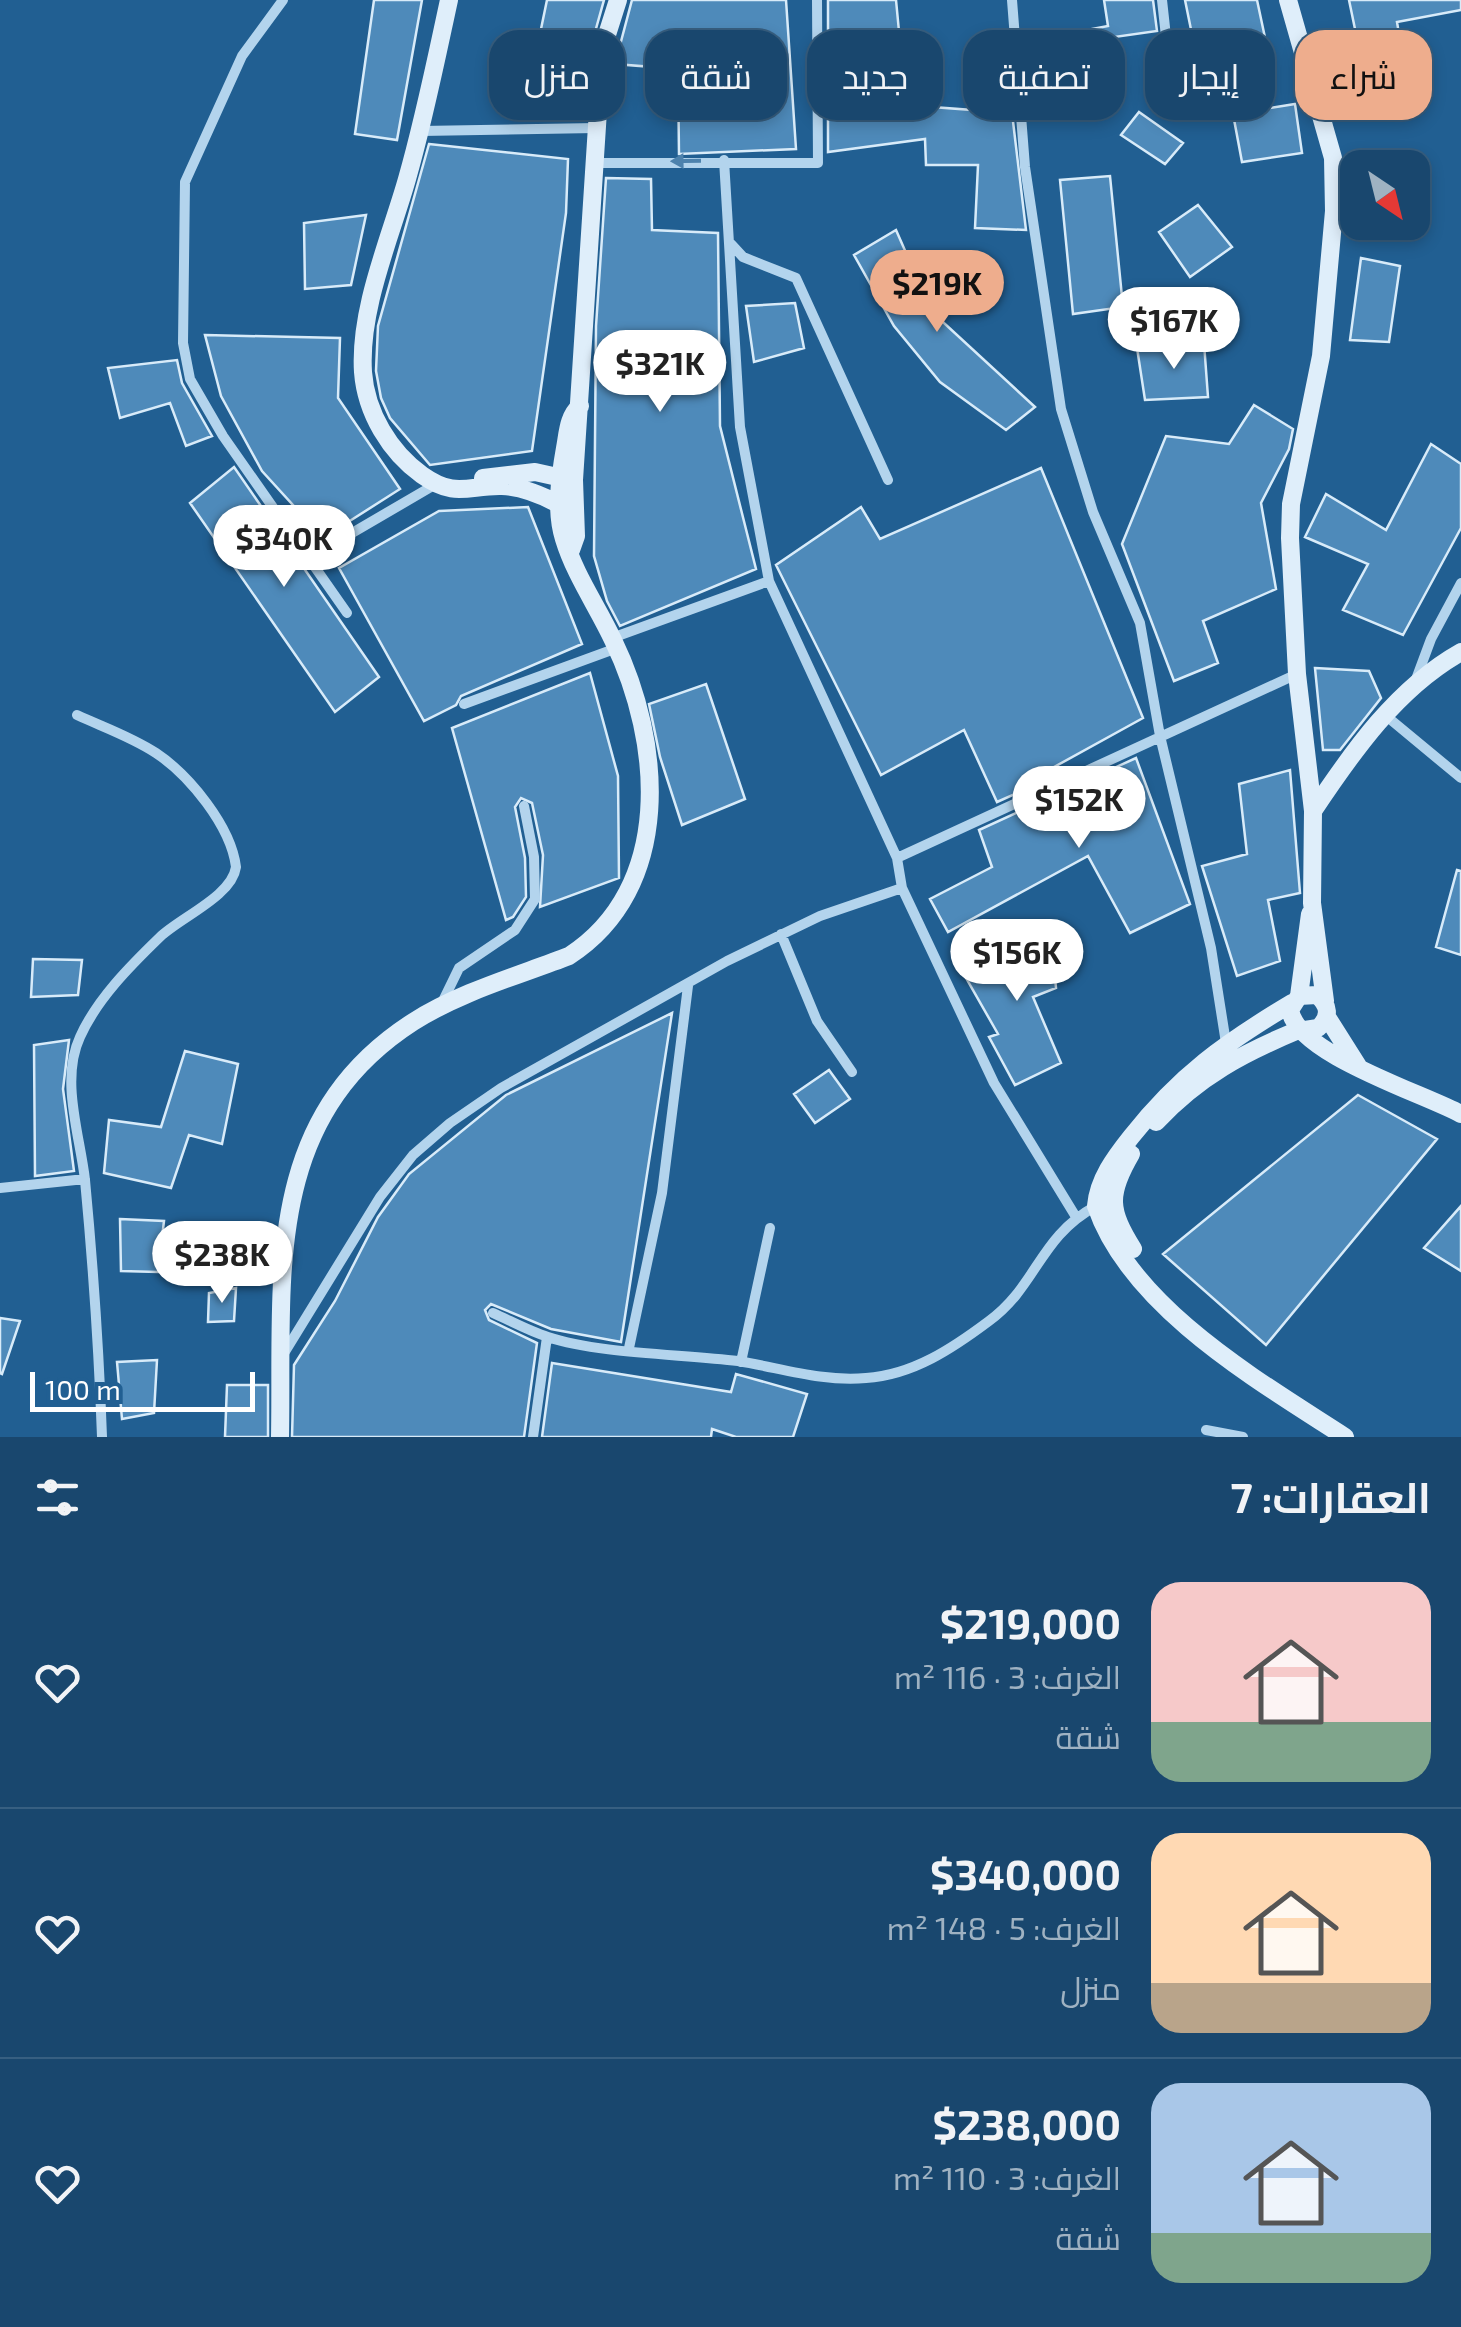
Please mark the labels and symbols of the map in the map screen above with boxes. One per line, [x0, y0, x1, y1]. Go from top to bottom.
north arrow [1340, 150, 1430, 240]
one-way arrow [670, 153, 702, 169]
pin: $219K [867, 250, 1007, 335]
pin: $167K [1104, 287, 1244, 372]
pin: $321K [590, 330, 730, 415]
pin: $340K [214, 505, 354, 590]
pin: $152K [1009, 766, 1149, 851]
pin: $156K [947, 919, 1087, 1004]
pin: $238K [152, 1221, 292, 1306]
scale bar [30, 1367, 255, 1412]

